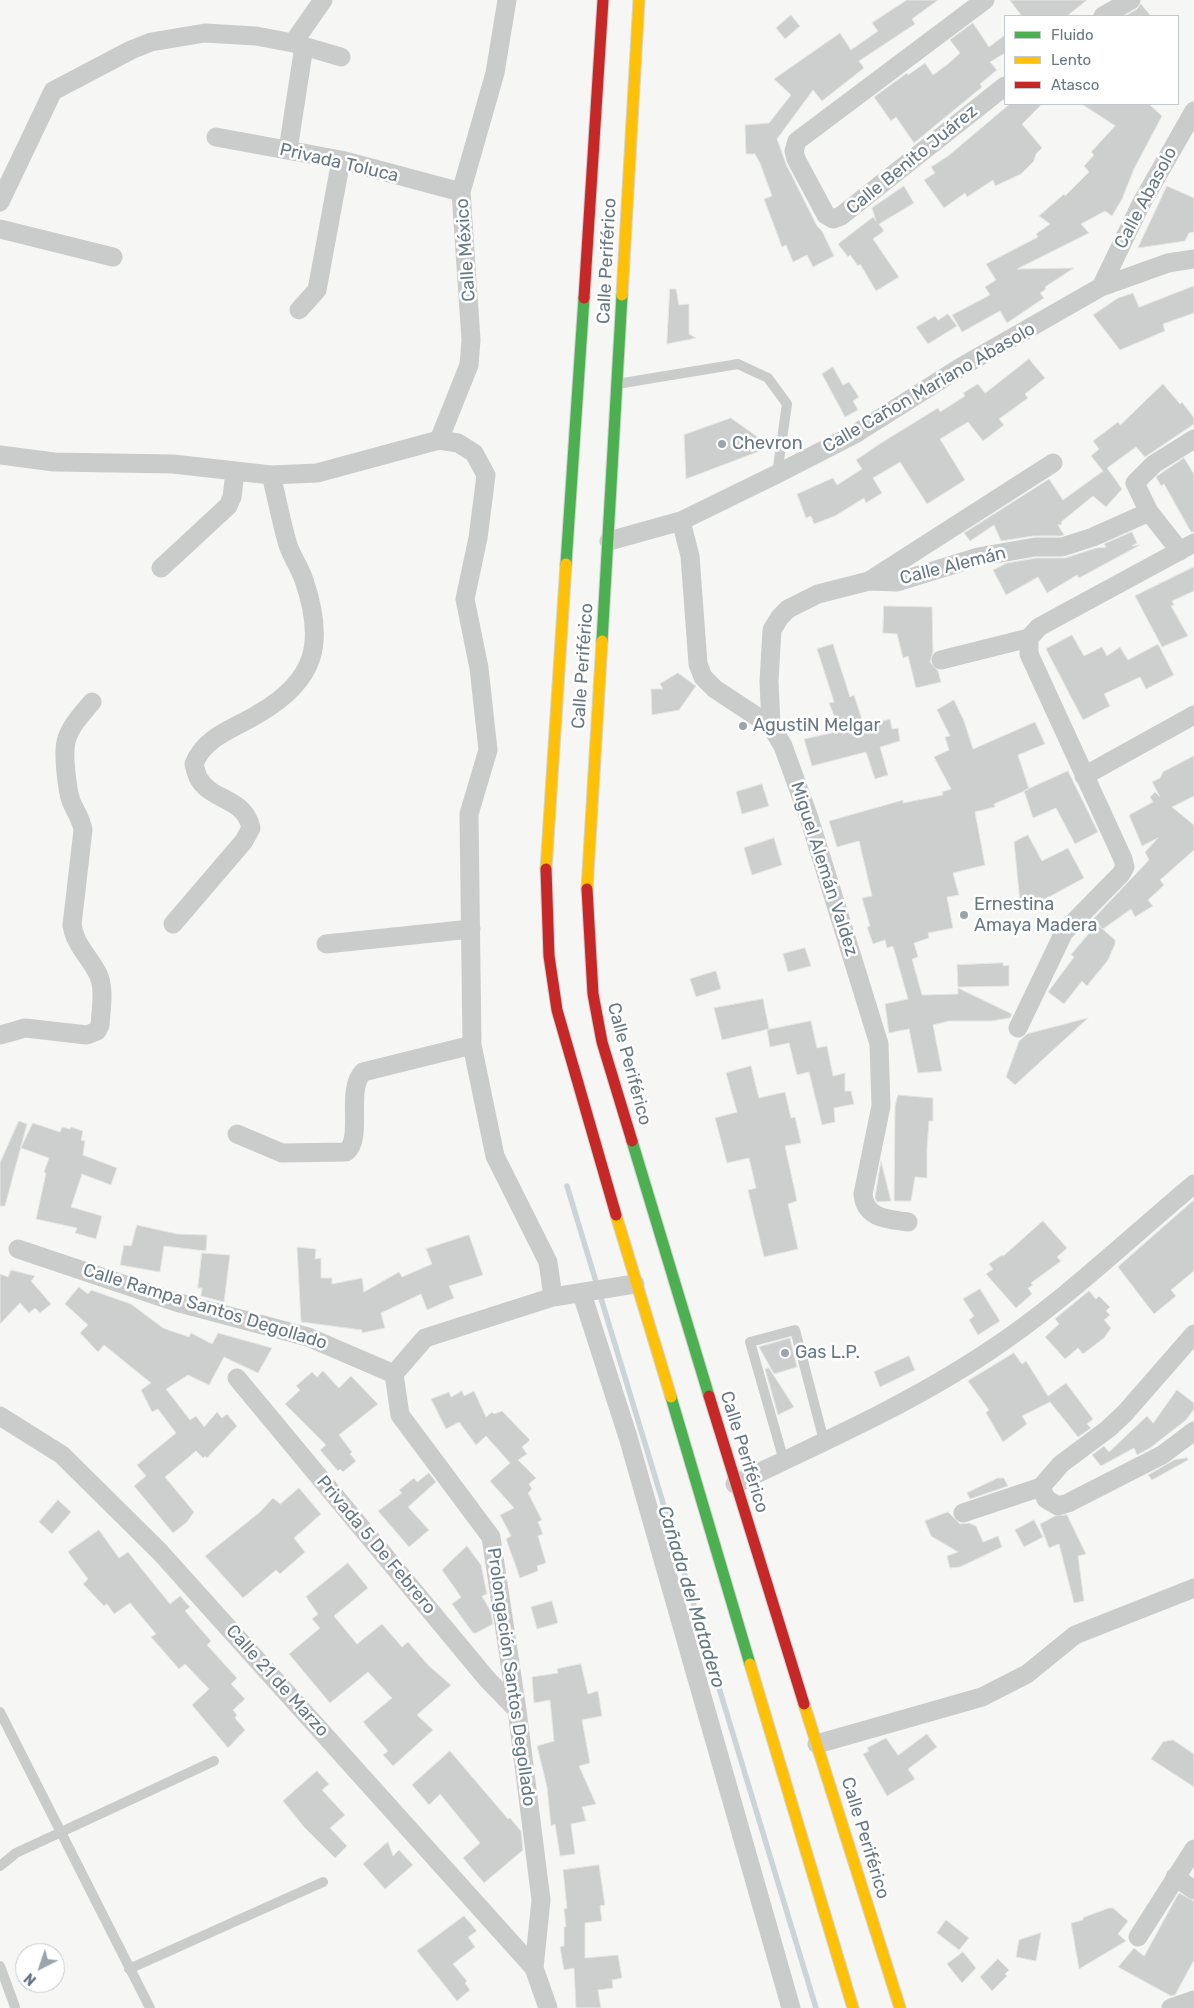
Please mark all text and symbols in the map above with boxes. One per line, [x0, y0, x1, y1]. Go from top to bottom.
legend [1004, 15, 1179, 105]
text: Fluido [1051, 26, 1094, 44]
text: Lento [1051, 51, 1091, 69]
text: Atasco [1051, 76, 1099, 94]
street label: Calle Benito Juárez [842, 101, 982, 219]
street label: Privada Toluca [277, 139, 401, 187]
street label: Calle Abasolo [1110, 143, 1182, 253]
street label: Calle Periférico [593, 197, 621, 325]
street label: Calle México [452, 198, 480, 302]
street label: Calle Cañon Mariano Abasolo [819, 318, 1039, 458]
place label: Chevron [732, 433, 803, 455]
marker: Chevron [716, 438, 728, 450]
street label: Calle Alemán [898, 542, 1008, 590]
street label: Calle Periférico [568, 602, 598, 730]
place label: AgustiN Melgar [753, 715, 880, 737]
marker: AgustiN Melgar [737, 720, 749, 732]
street label: Miguel Alemán Valdez [786, 779, 862, 959]
place label: Ernestina Amaya Madera [974, 894, 1097, 936]
marker: Ernestina Amaya Madera [958, 909, 970, 921]
street label: Calle Periférico [602, 1000, 656, 1128]
street label: Calle Rampa Santos Degollado [80, 1260, 330, 1354]
place label: Gas L.P. [795, 1342, 860, 1364]
marker: Gas L.P. [779, 1347, 791, 1359]
street label: Calle Periférico [715, 1389, 773, 1515]
street label: Privada 5 De Febrero [312, 1471, 440, 1619]
water label: Cañada del Matadero [652, 1503, 730, 1691]
street label: Prolongación Santos Degollado [482, 1546, 540, 1808]
street label: Calle 21 de Marzo [221, 1620, 333, 1742]
street label: Calle Periférico [836, 1775, 894, 1901]
north arrow [15, 1943, 65, 1993]
text: N [21, 1969, 40, 1989]

